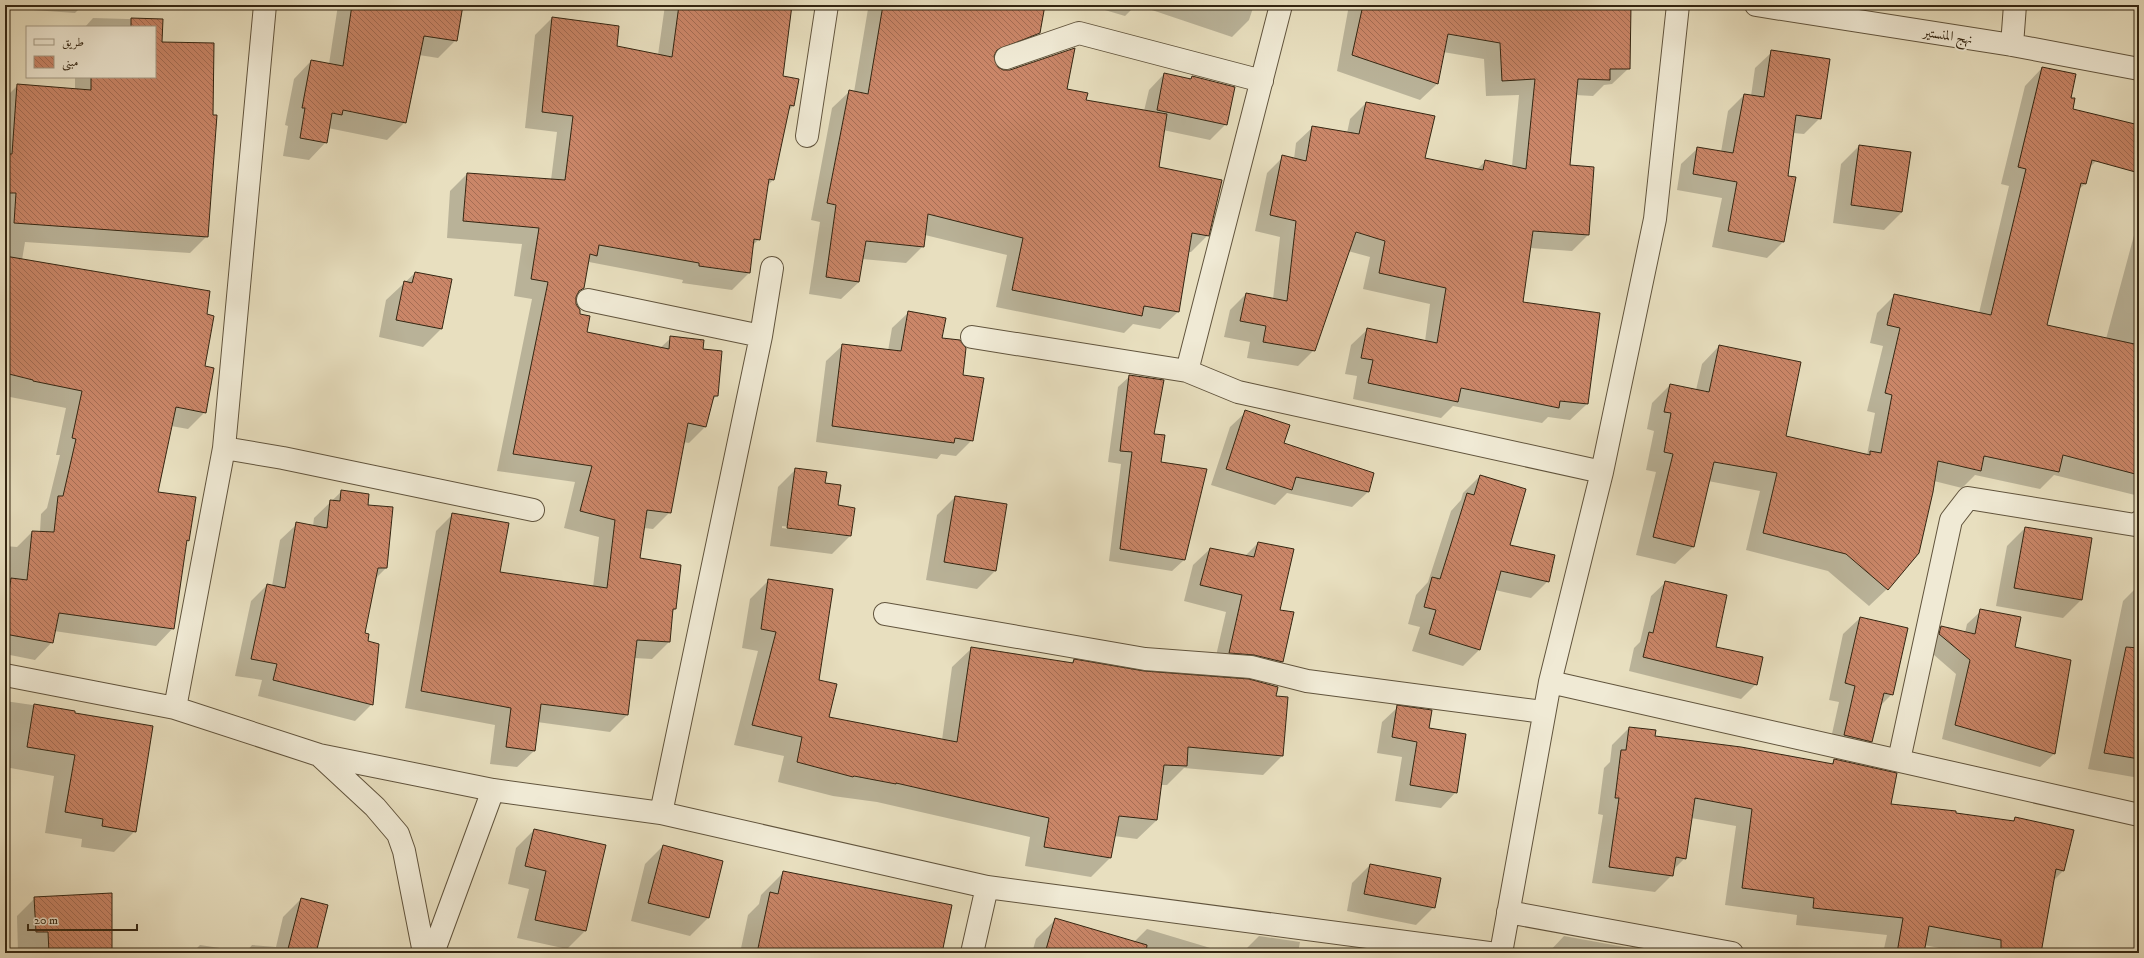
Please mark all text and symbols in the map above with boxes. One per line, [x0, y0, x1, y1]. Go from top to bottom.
street label: نهج المنستير [1919, 23, 1974, 52]
legend [26, 26, 156, 78]
text: طريق [62, 35, 84, 50]
text: مبنى [62, 55, 78, 71]
scale bar [28, 906, 137, 932]
text: 20 m [34, 913, 58, 928]

